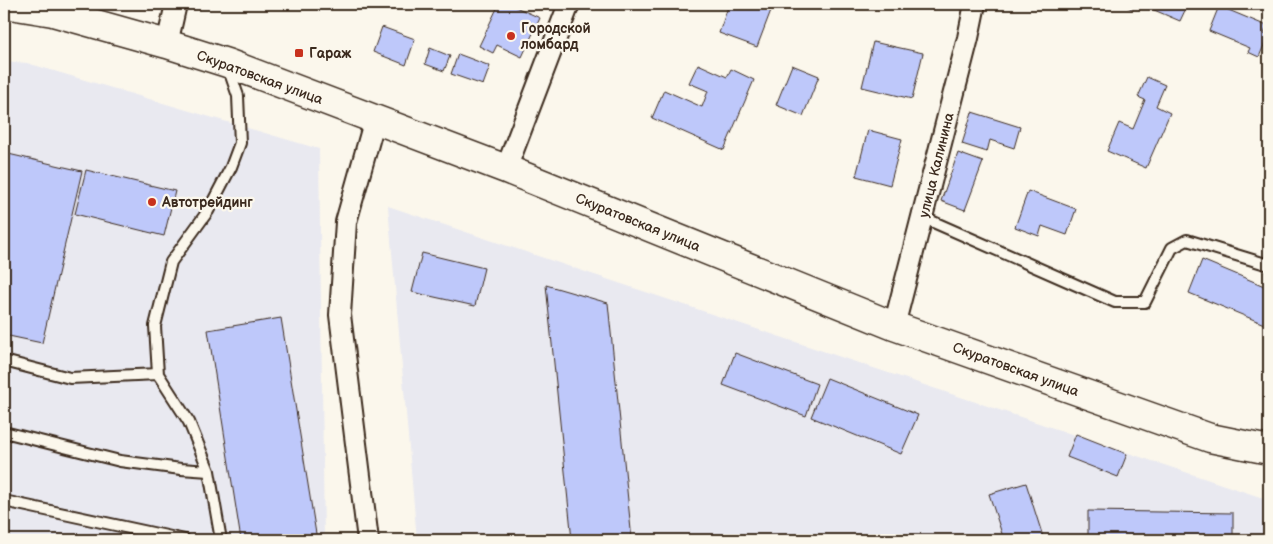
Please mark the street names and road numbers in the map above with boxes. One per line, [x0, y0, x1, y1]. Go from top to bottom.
street label: Скуратовская улица [194, 47, 326, 108]
street label: улица Калинина [915, 110, 958, 219]
street label: Скуратовская улица [573, 190, 703, 256]
street label: Скуратовская улица [950, 339, 1082, 400]

